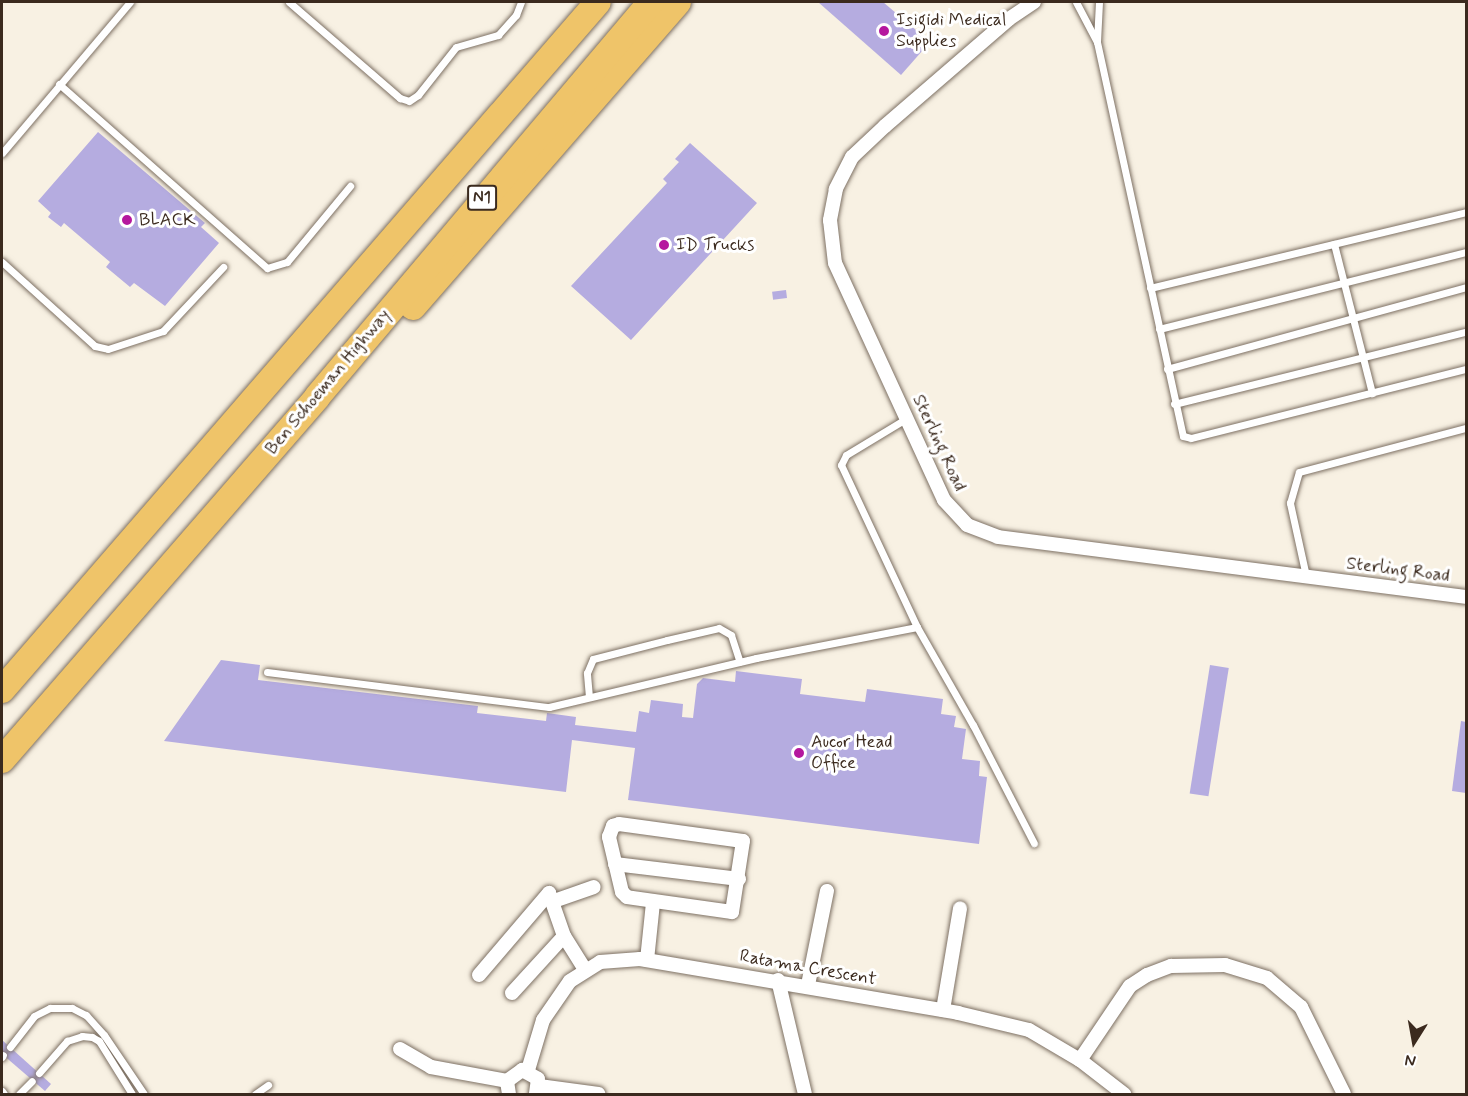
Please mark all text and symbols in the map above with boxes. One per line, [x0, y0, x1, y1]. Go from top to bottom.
place label: Isigidi Medical Supplies [896, 10, 1009, 52]
marker: Isigidi Medical Supplies [877, 24, 891, 38]
road number: N1 [467, 185, 497, 211]
place label: BLACK [139, 209, 196, 231]
marker: BLACK [120, 213, 134, 227]
place label: ID Trucks [676, 234, 751, 256]
marker: ID Trucks [657, 238, 671, 252]
street label: Ben Schoeman Highway [261, 306, 395, 458]
street label: Sterling Road [907, 392, 971, 494]
street label: Sterling Road [1346, 553, 1450, 587]
place label: Aucor Head Office [811, 732, 893, 774]
marker: Aucor Head Office [792, 746, 806, 760]
street label: Ratama Crescent [738, 945, 878, 991]
north arrow [1384, 1012, 1444, 1072]
text: N [1403, 1049, 1418, 1071]

